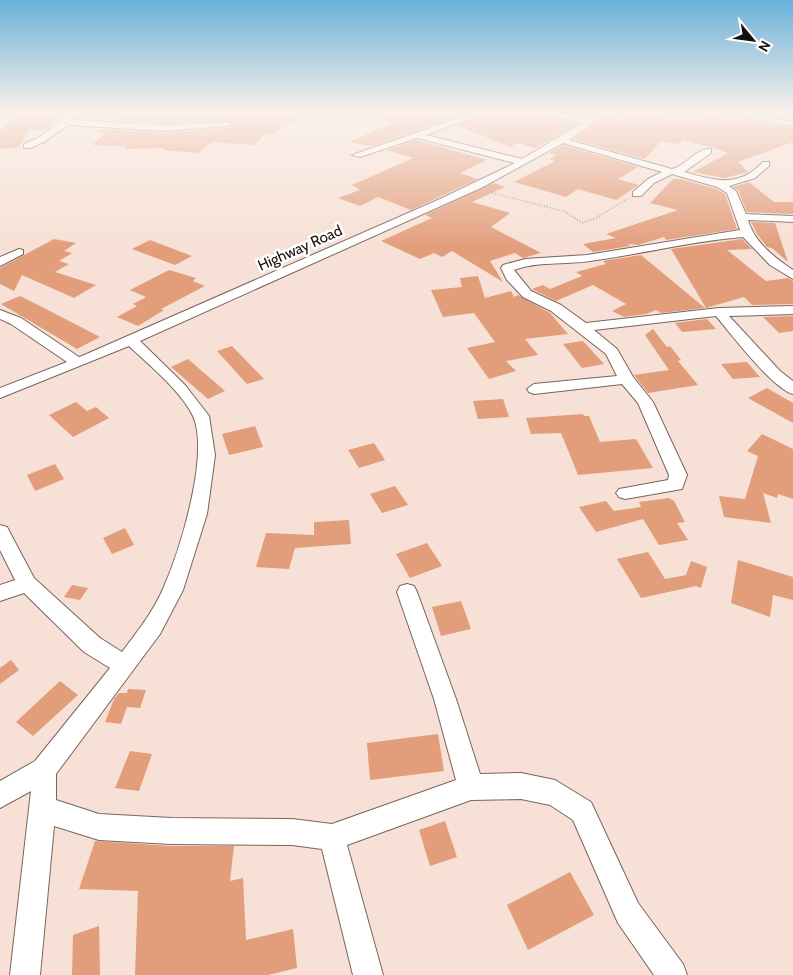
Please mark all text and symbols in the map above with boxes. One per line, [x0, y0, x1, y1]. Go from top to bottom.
north arrow [728, 15, 778, 65]
text: N [754, 38, 775, 55]
street label: Highway Road [255, 221, 345, 275]

